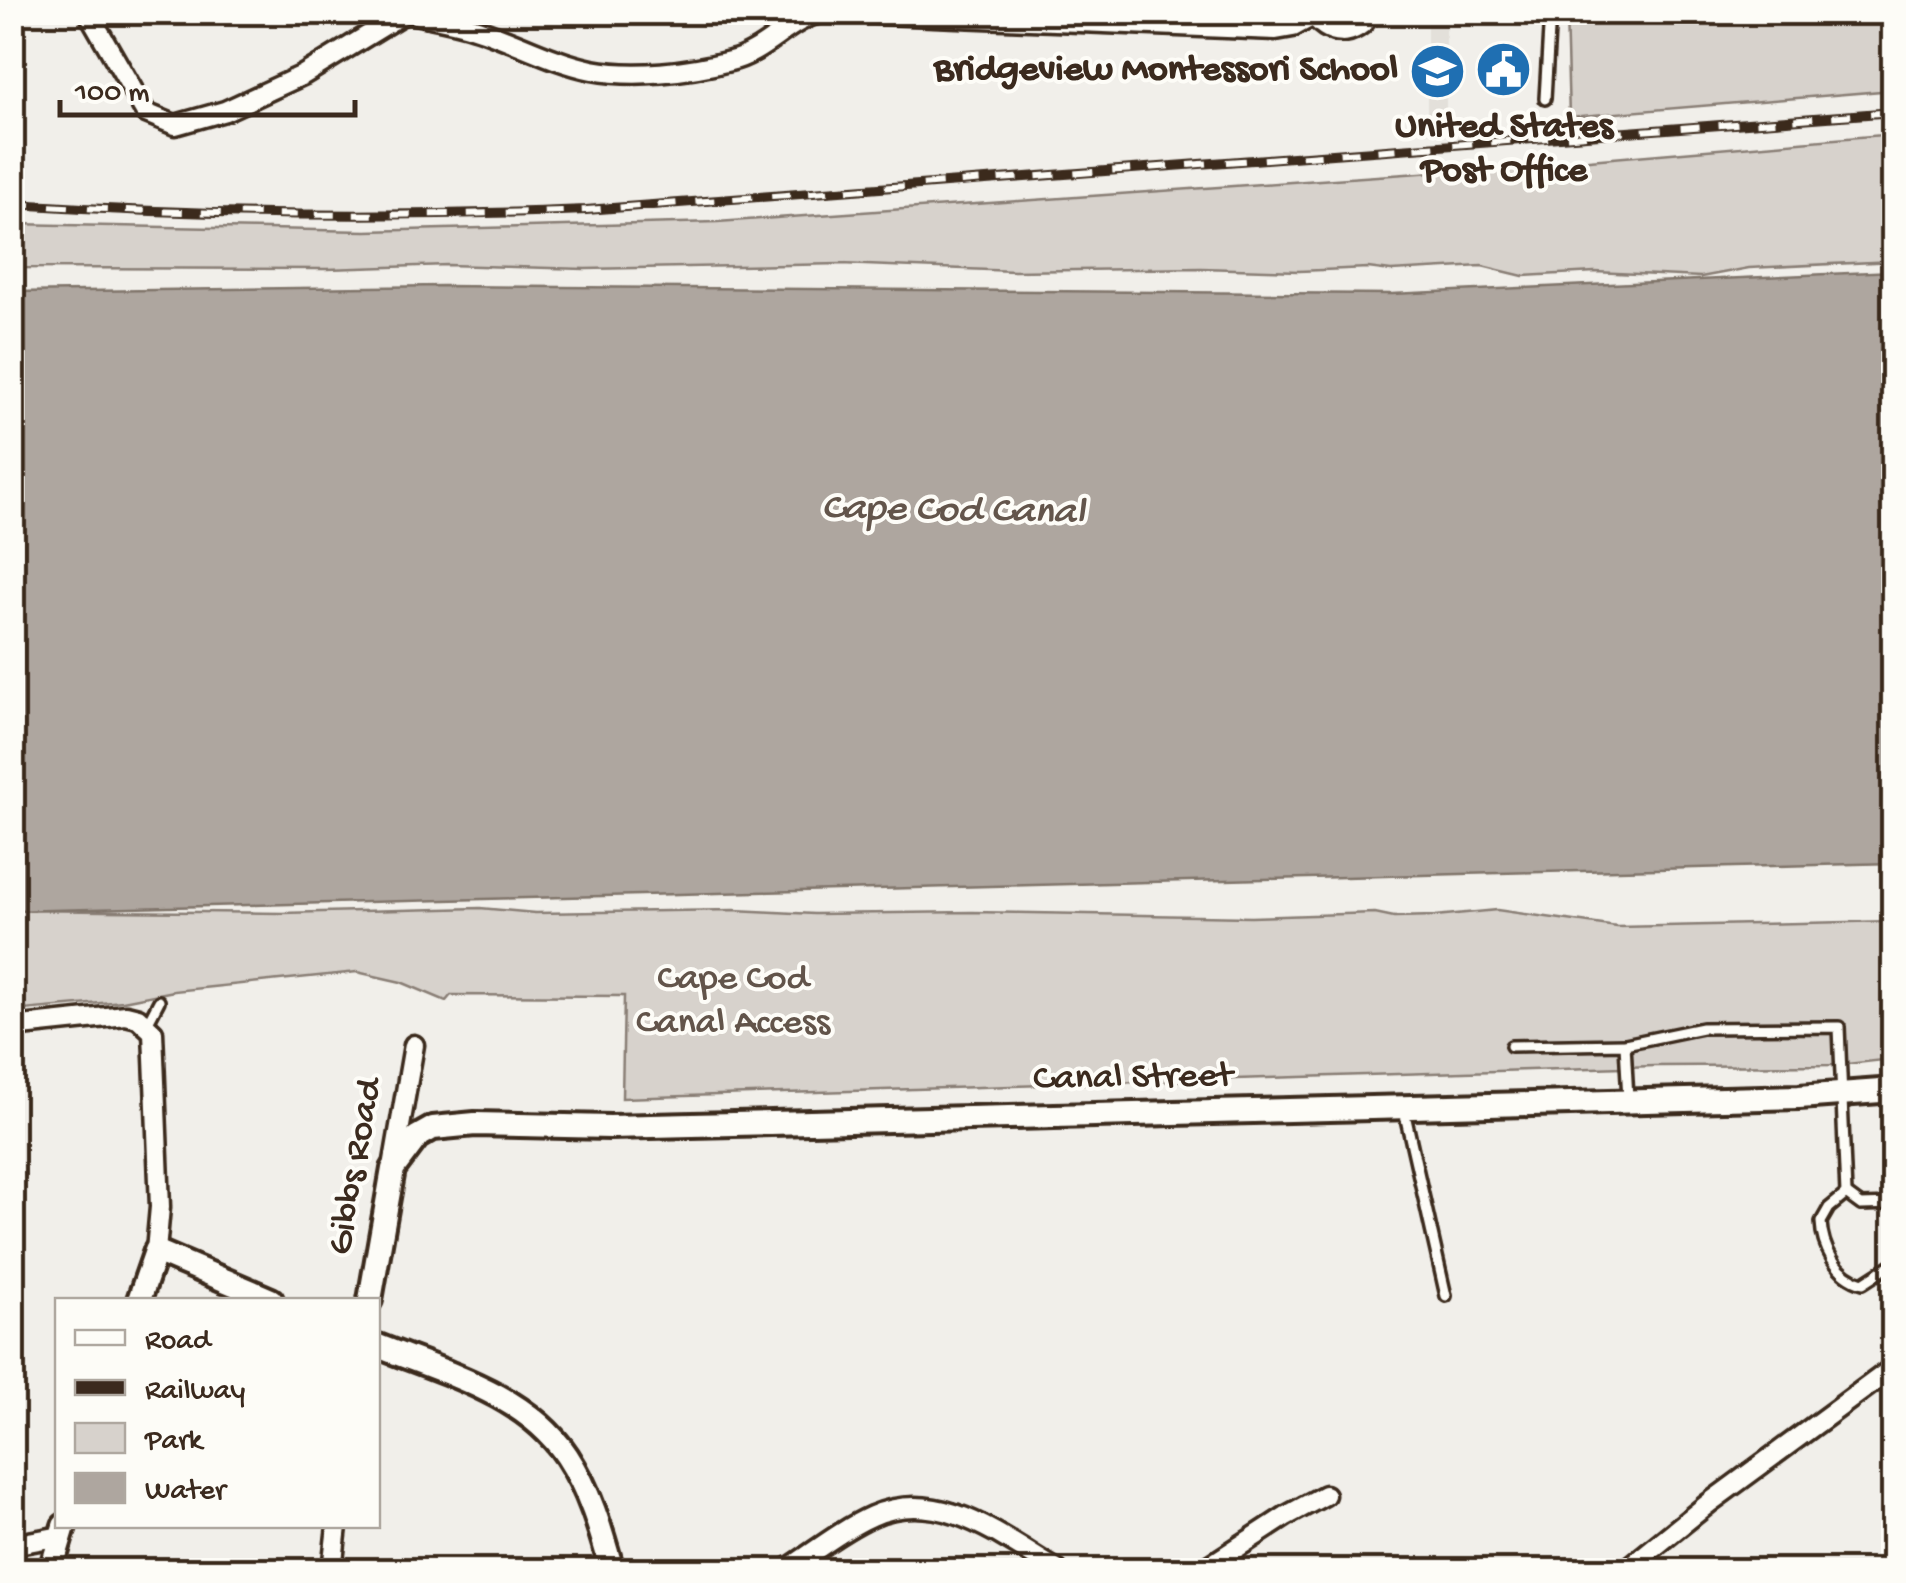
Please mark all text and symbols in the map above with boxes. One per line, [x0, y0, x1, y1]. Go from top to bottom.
public building icon: United States Post Office [1474, 40, 1534, 100]
school or university icon: Bridgeview Montessori School [1407, 41, 1467, 101]
place label: Bridgeview Montessori School [932, 49, 1398, 93]
scale bar [60, 55, 355, 117]
text: 100 m [74, 77, 150, 112]
place label: United States Post Office [1395, 106, 1615, 194]
water label: Cape Cod Canal [821, 486, 1087, 538]
park label: Cape Cod Canal Access [636, 958, 831, 1046]
street label: Canal Street [1033, 1055, 1237, 1103]
street label: Gibbs Road [320, 1073, 395, 1259]
legend [55, 1298, 380, 1528]
text: Road [145, 1325, 213, 1360]
text: Railway [145, 1375, 245, 1410]
text: Park [144, 1425, 205, 1460]
text: Water [145, 1475, 228, 1510]

